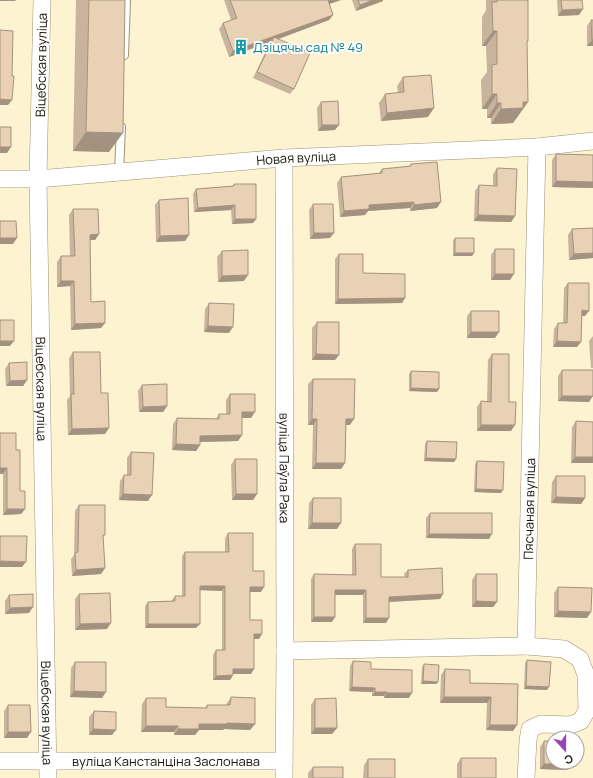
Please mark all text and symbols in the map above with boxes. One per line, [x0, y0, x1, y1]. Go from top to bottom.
street label: Віцебская вуліца [31, 13, 51, 117]
building icon: Дзіцячы сад № 49 [232, 38, 250, 56]
place label: Дзіцячы сад № 49 [253, 38, 363, 56]
street label: Новая вуліца [255, 147, 336, 169]
street label: Віцебская вуліца [32, 337, 51, 441]
street label: вуліца Паўла Рака [276, 413, 294, 523]
street label: Пясчаная вуліца [519, 458, 539, 560]
street label: Віцебская вуліца [37, 661, 57, 765]
north arrow [545, 730, 585, 770]
text: С [562, 751, 575, 768]
street label: вуліца Канстанціна Заслонава [72, 752, 260, 770]

